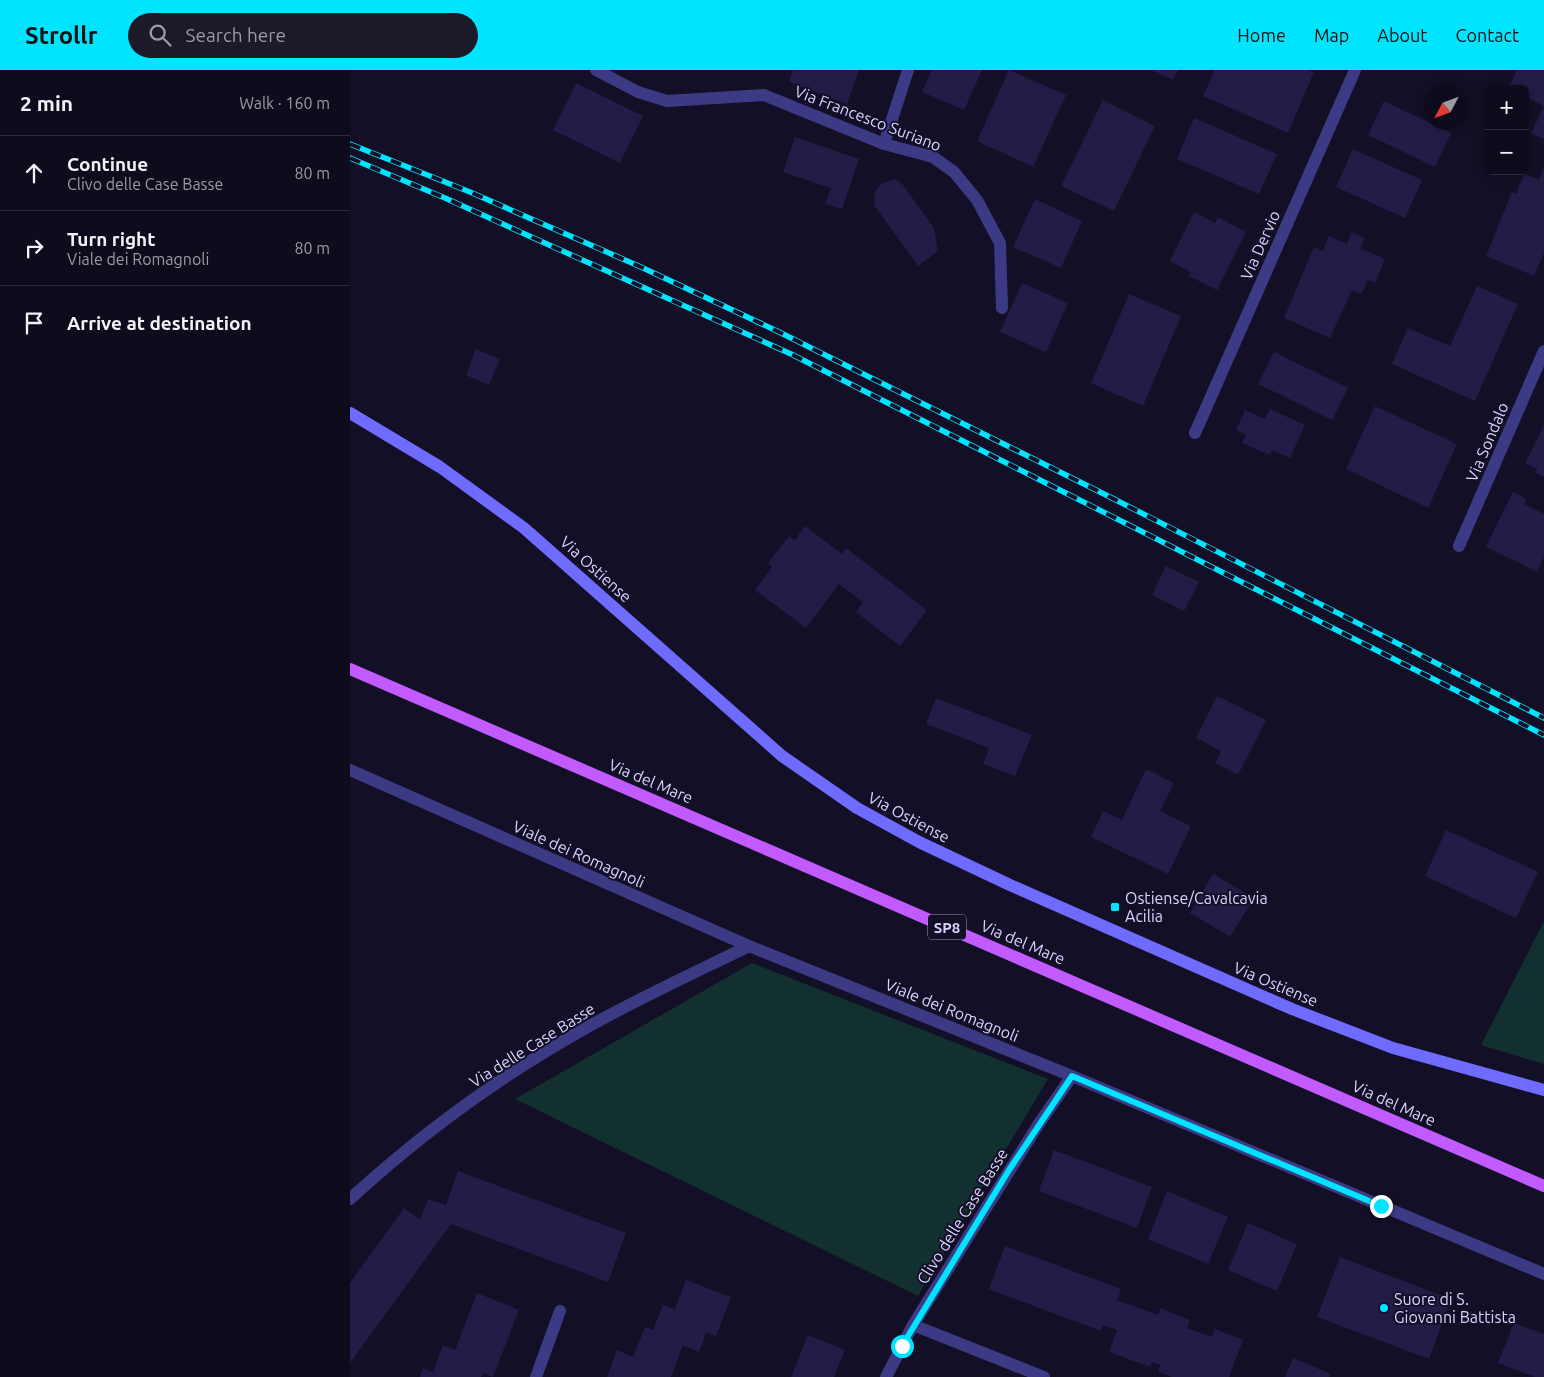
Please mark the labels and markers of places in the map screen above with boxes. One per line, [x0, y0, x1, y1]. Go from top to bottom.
place label: Ostiense/Cavalcavia Acilia [1125, 889, 1268, 925]
marker: Ostiense/Cavalcavia Acilia [1109, 901, 1121, 913]
place label: Suore di S. Giovanni Battista [1394, 1290, 1516, 1326]
marker: Suore di S. Giovanni Battista [1378, 1302, 1390, 1314]

